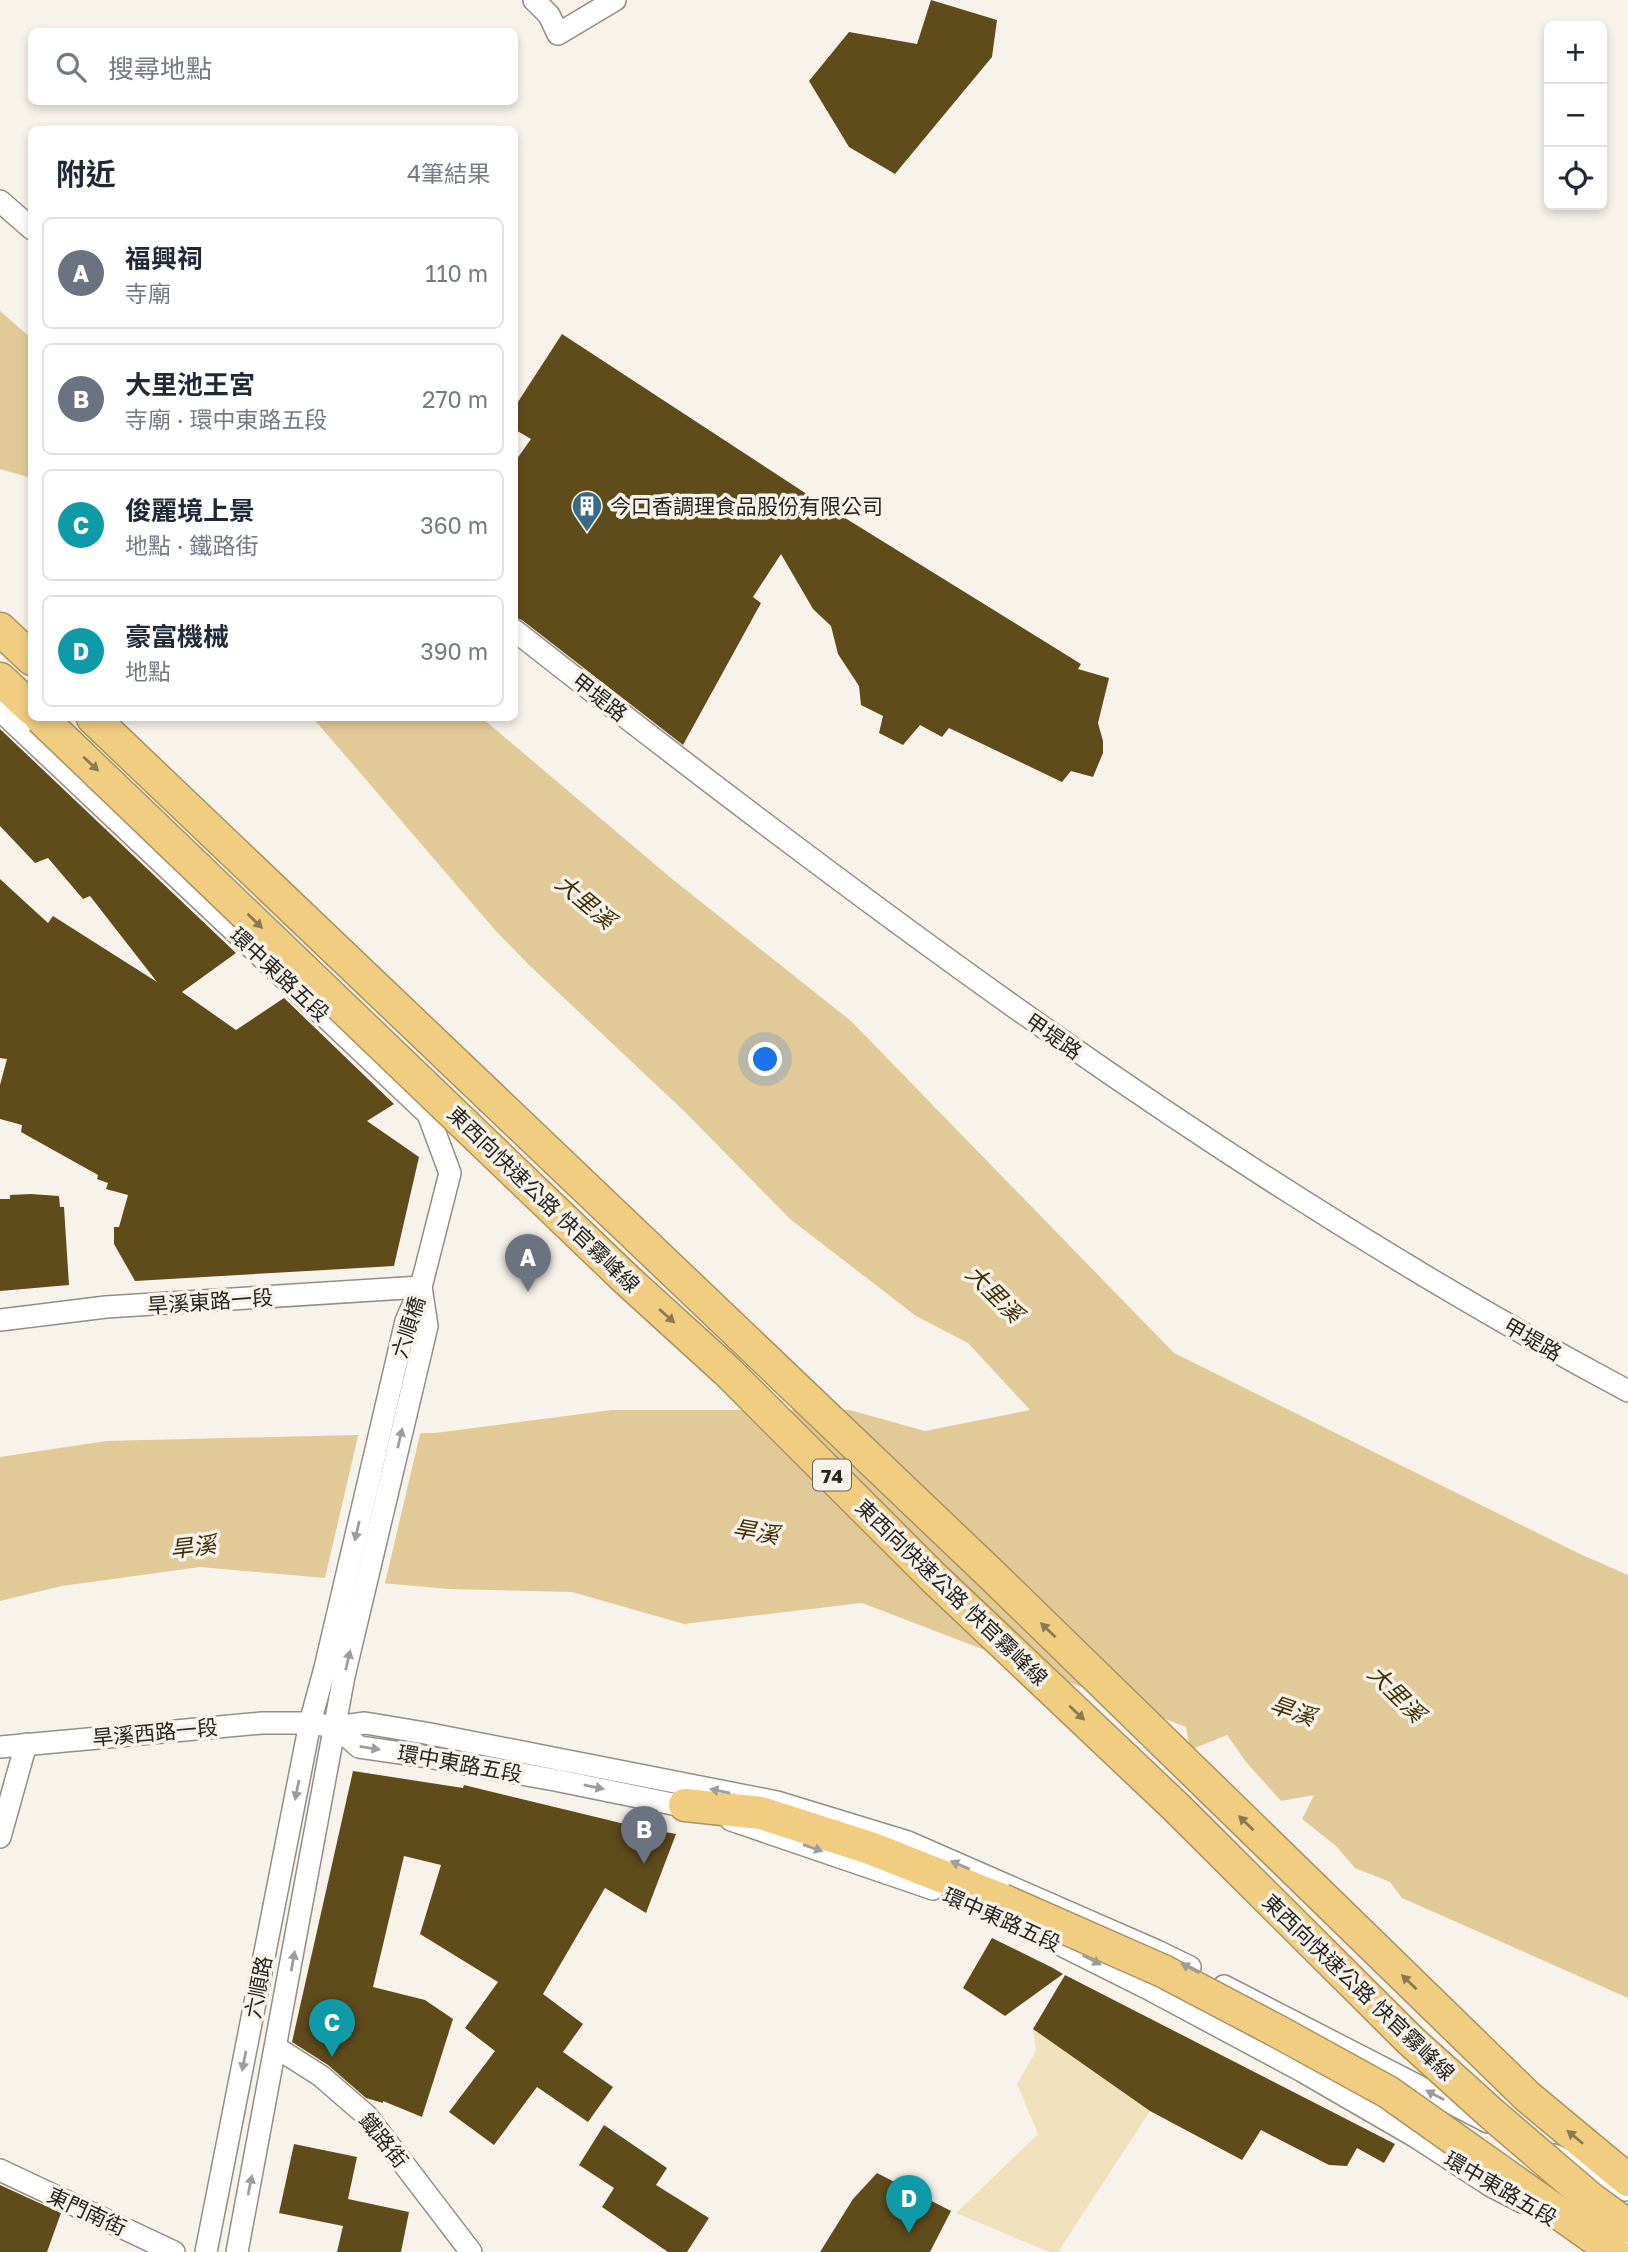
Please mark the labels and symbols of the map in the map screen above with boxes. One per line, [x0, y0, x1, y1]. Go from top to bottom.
building icon: 今口香調理食品股份有限公司 [570, 489, 604, 533]
place label: 今口香調理食品股份有限公司 [610, 493, 883, 519]
street label: 甲堤路 [567, 667, 633, 727]
one-way arrow [82, 756, 99, 772]
water label: 大里溪 [551, 868, 624, 936]
one-way arrow [246, 913, 263, 929]
street label: 環中東路五段 [225, 922, 335, 1026]
street label: 甲堤路 [1021, 1007, 1087, 1065]
your location [748, 1042, 782, 1076]
street label: 東西向快速公路 快官霧峰線 [442, 1100, 646, 1298]
pin: A [505, 1234, 551, 1292]
water label: 大里溪 [961, 1259, 1031, 1329]
street label: 旱溪東路一段 [146, 1284, 274, 1318]
street label: 六順橋 [386, 1293, 430, 1361]
one-way arrow [658, 1308, 676, 1324]
street label: 甲堤路 [1499, 1312, 1567, 1366]
one-way arrow [395, 1427, 406, 1449]
road number: 74 [813, 1460, 851, 1490]
street label: 東西向快速公路 快官霧峰線 [850, 1493, 1054, 1691]
water label: 旱溪 [731, 1513, 784, 1549]
one-way arrow [351, 1520, 362, 1542]
water label: 旱溪 [168, 1529, 221, 1563]
one-way arrow [1040, 1623, 1057, 1639]
one-way arrow [343, 1649, 354, 1671]
water label: 大里溪 [1363, 1659, 1433, 1729]
water label: 旱溪 [1267, 1689, 1322, 1732]
one-way arrow [1068, 1704, 1085, 1720]
street label: 旱溪西路一段 [91, 1714, 219, 1750]
street label: 環中東路五段 [396, 1739, 524, 1787]
one-way arrow [359, 1743, 381, 1754]
one-way arrow [291, 1779, 302, 1801]
one-way arrow [583, 1782, 605, 1793]
one-way arrow [708, 1785, 730, 1796]
pin: B [621, 1806, 667, 1864]
one-way arrow [1237, 1815, 1254, 1832]
one-way arrow [803, 1843, 824, 1854]
one-way arrow [950, 1859, 970, 1871]
street label: 環中東路五段 [939, 1881, 1065, 1957]
street label: 東西向快速公路 快官霧峰線 [1257, 1888, 1461, 2086]
one-way arrow [287, 1950, 298, 1972]
street label: 六順路 [239, 1954, 277, 2020]
one-way arrow [1082, 1954, 1102, 1966]
one-way arrow [1180, 1962, 1200, 1973]
one-way arrow [1401, 1974, 1418, 1990]
pin: C [309, 1999, 355, 2057]
one-way arrow [238, 2050, 249, 2072]
one-way arrow [1425, 2090, 1445, 2101]
street label: 鐵路街 [354, 2107, 414, 2173]
one-way arrow [1567, 2130, 1584, 2145]
street label: 環中東路五段 [1440, 2145, 1562, 2231]
one-way arrow [245, 2174, 256, 2196]
pin: D [886, 2175, 932, 2233]
street label: 東門南街 [43, 2181, 131, 2241]

